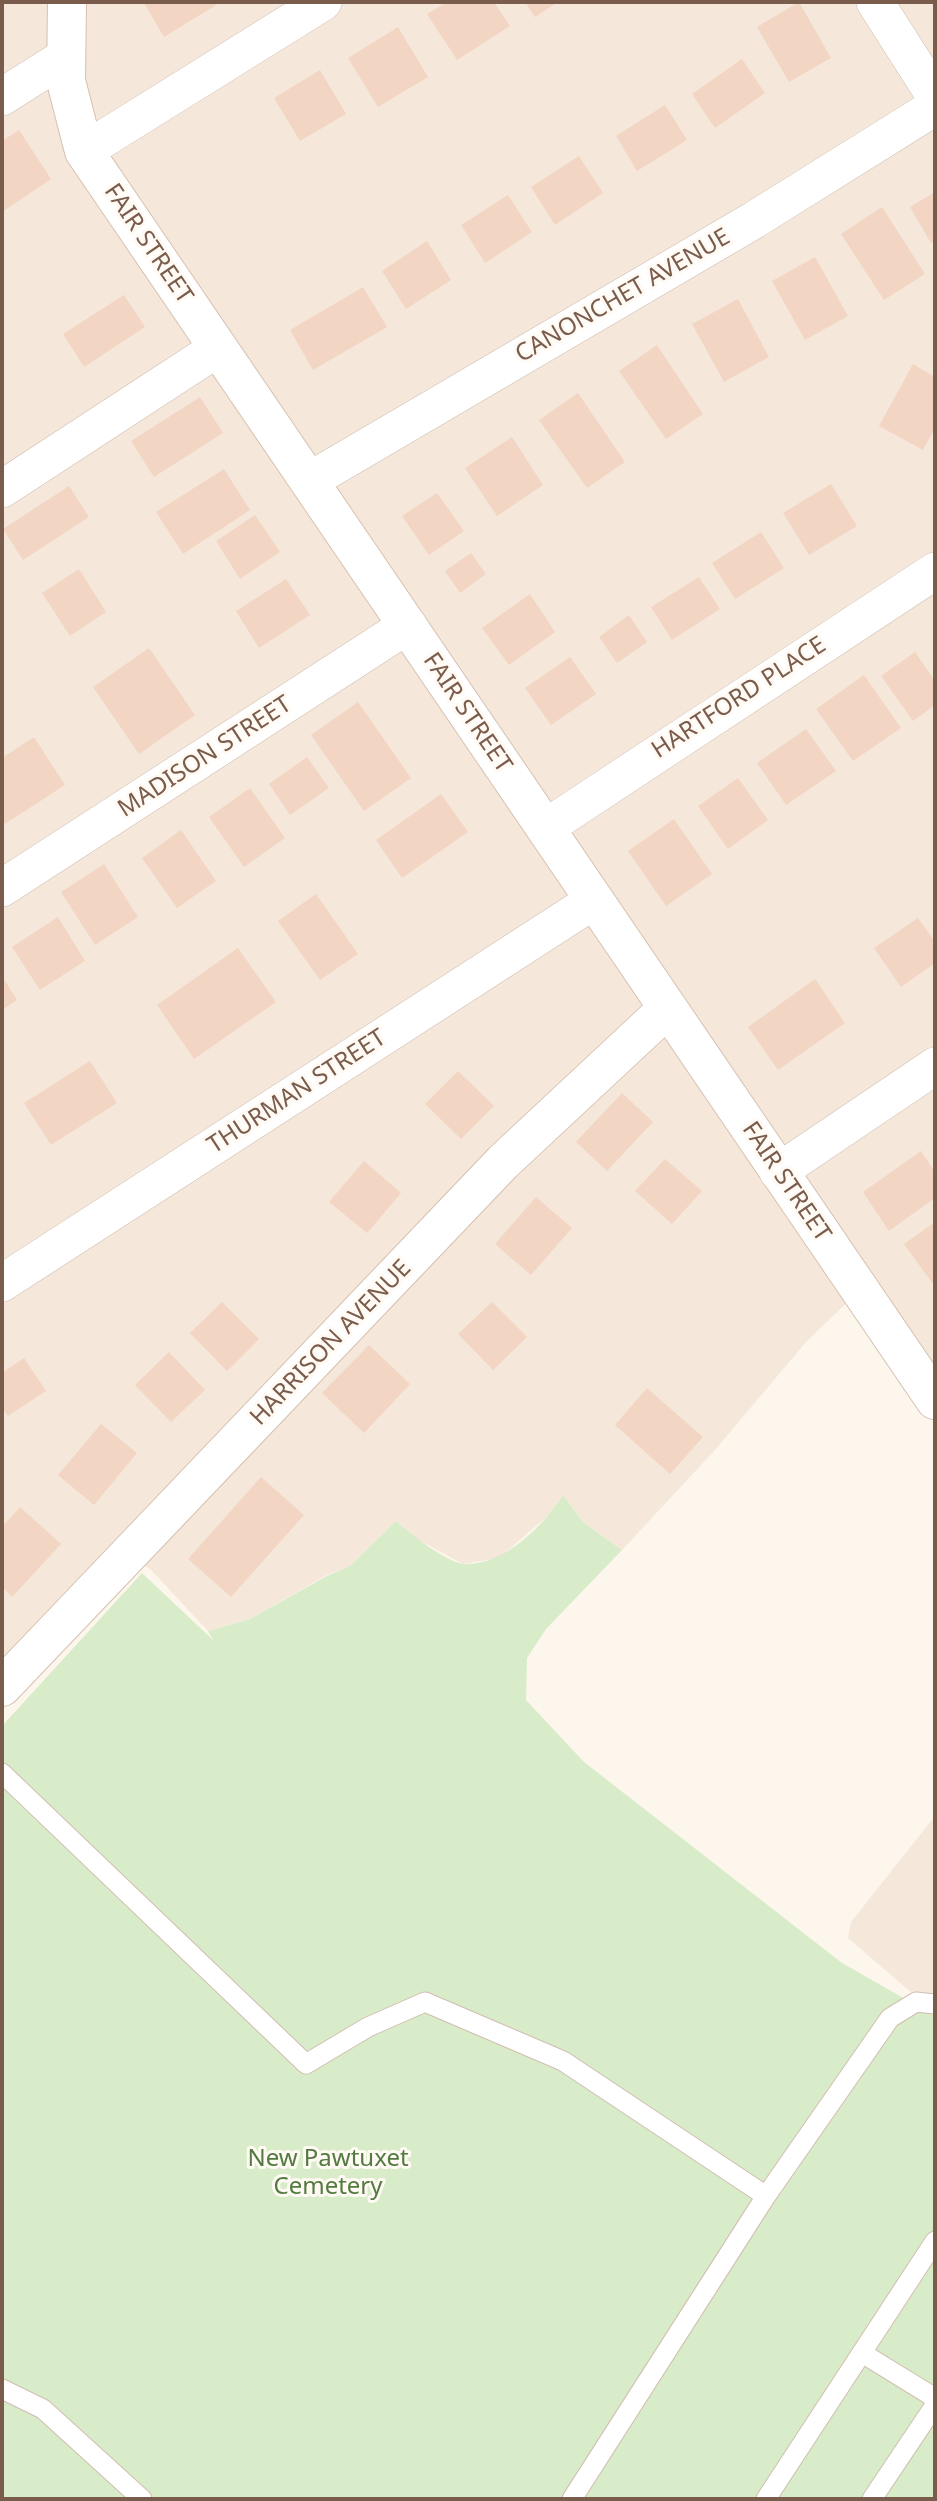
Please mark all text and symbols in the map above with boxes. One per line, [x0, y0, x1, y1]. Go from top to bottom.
street label: FAIR STREET [97, 179, 199, 309]
street label: CANONCHET AVENUE [511, 223, 735, 369]
street label: HARTFORD PLACE [647, 631, 831, 765]
street label: FAIR STREET [416, 648, 518, 778]
street label: MADISON STREET [113, 690, 297, 824]
street label: THURMAN STREET [202, 1024, 392, 1160]
street label: FAIR STREET [735, 1117, 837, 1247]
street label: HARRISON AVENUE [245, 1254, 417, 1432]
park label: New Pawtuxet Cemetery [247, 2145, 409, 2201]

